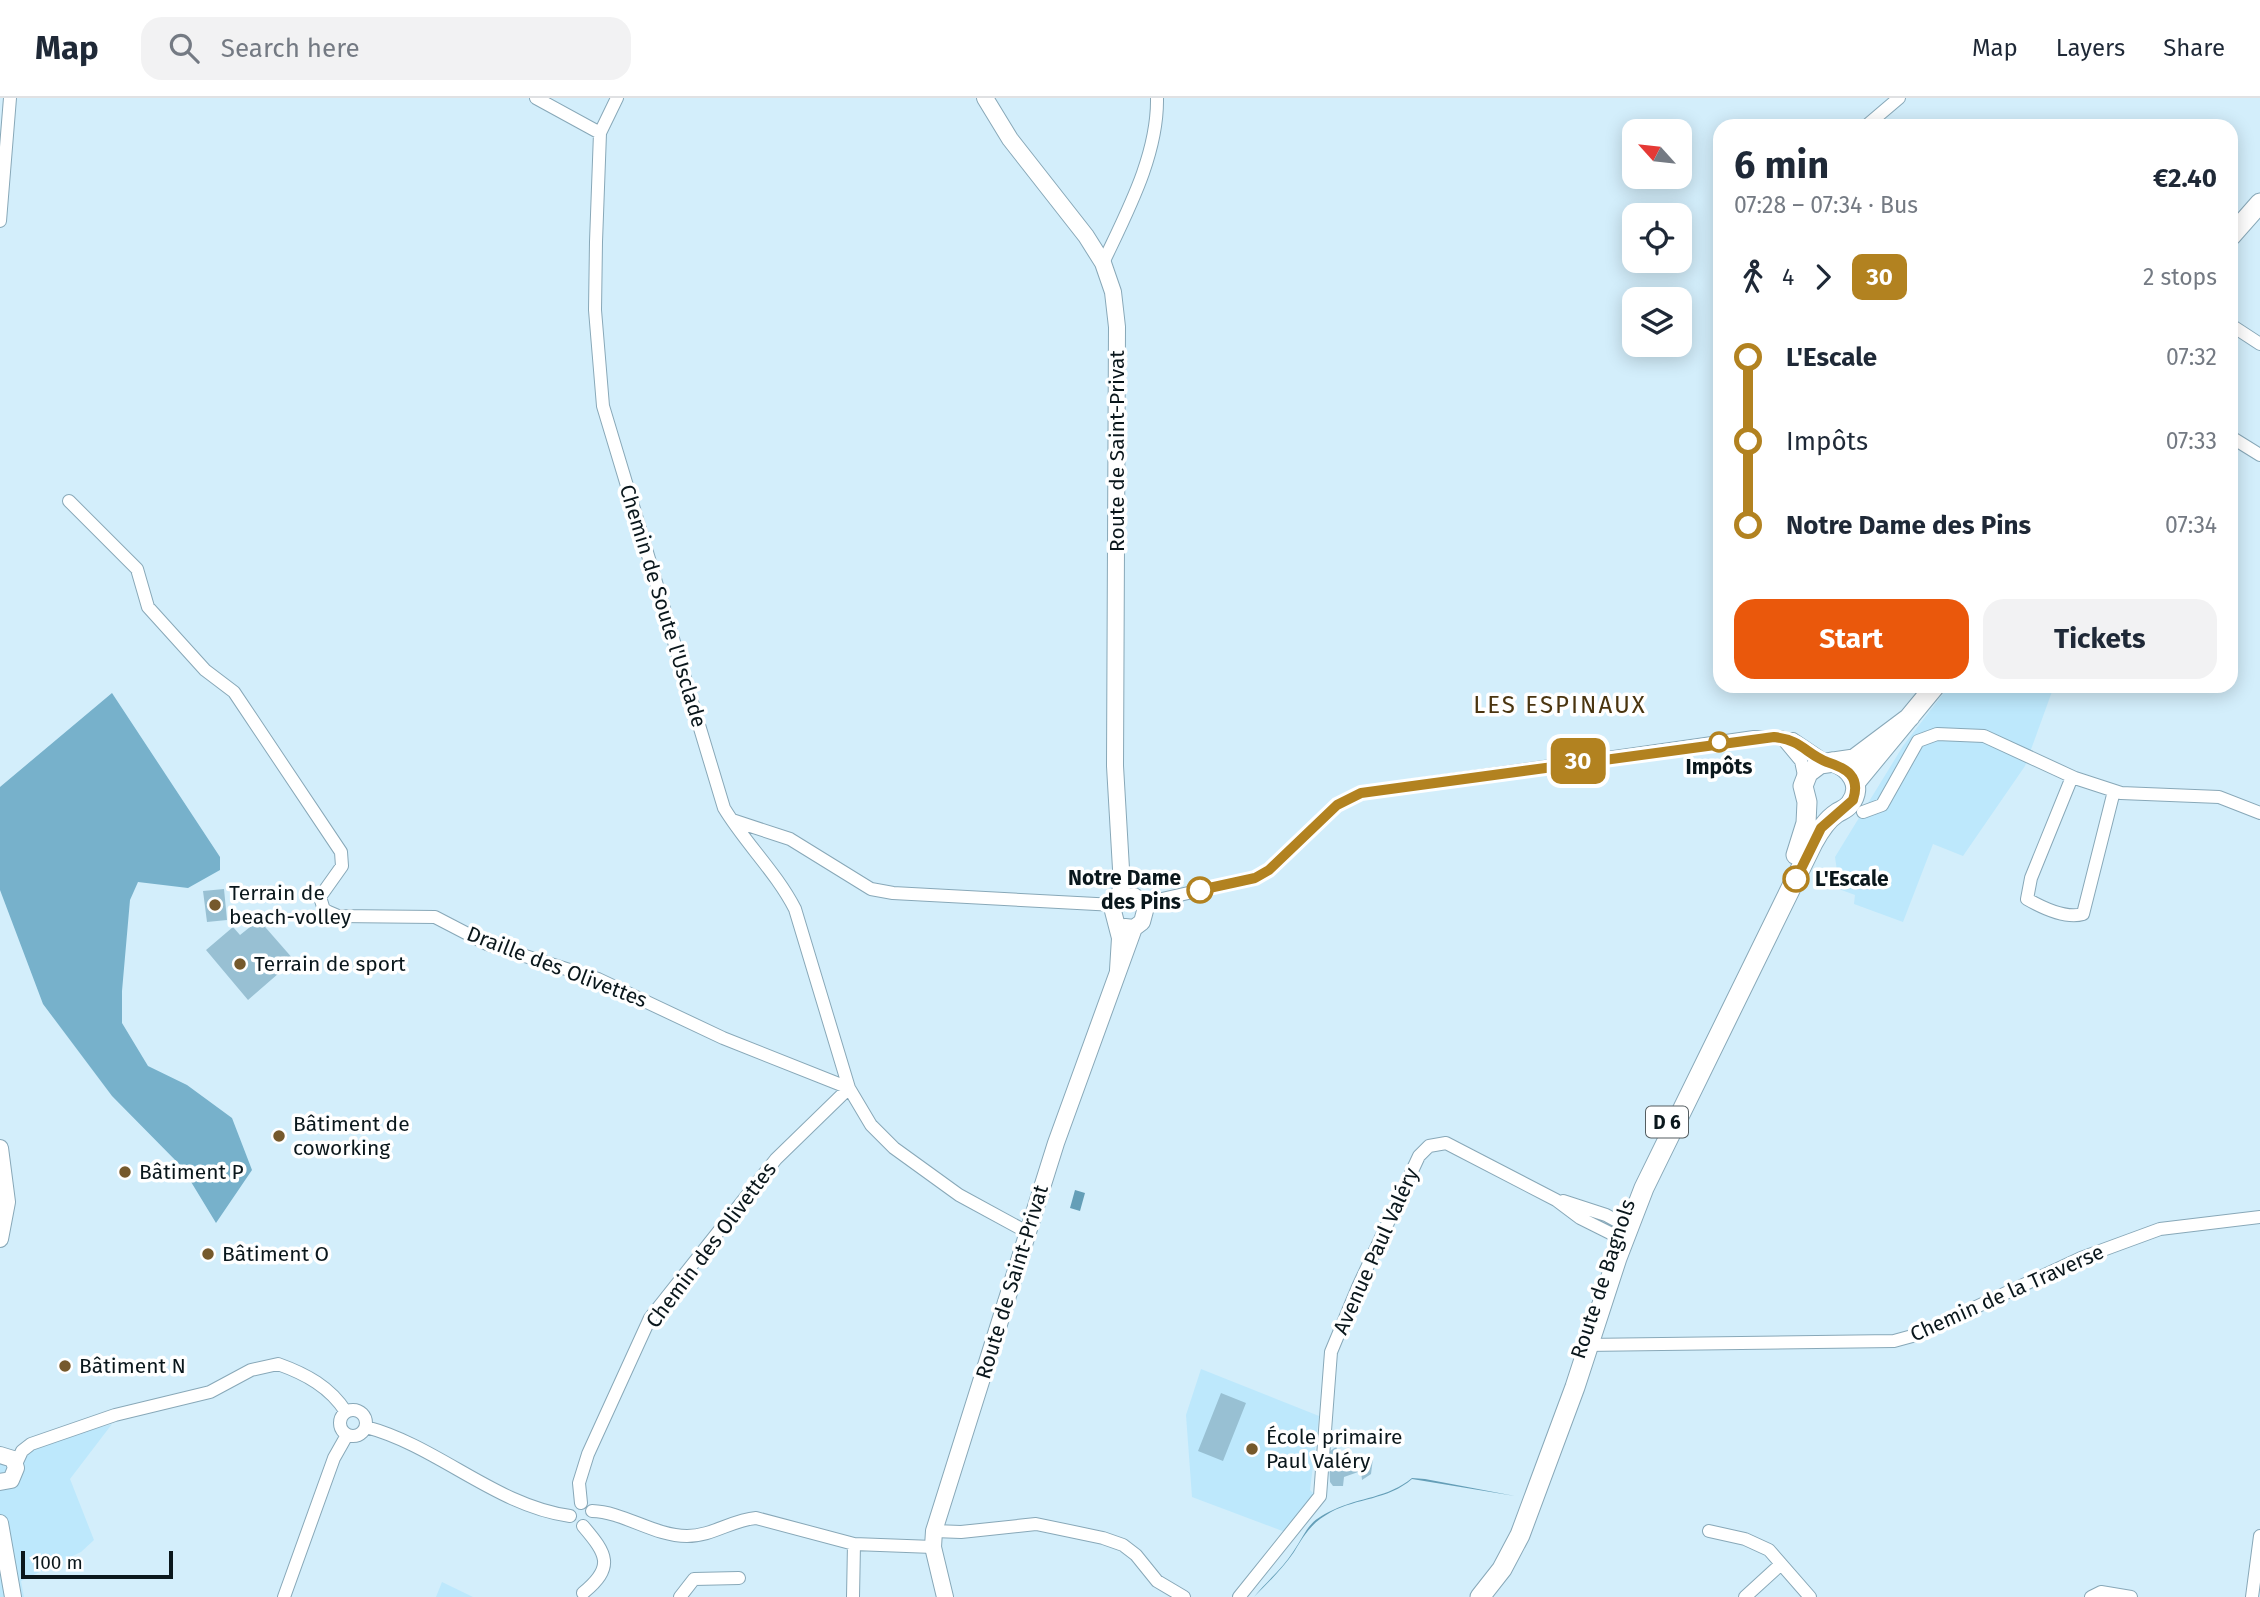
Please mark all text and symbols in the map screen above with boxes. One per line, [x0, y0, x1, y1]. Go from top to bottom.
search box [141, 17, 631, 80]
text: Map [35, 28, 99, 68]
icon: search [165, 29, 203, 67]
text: Search here [221, 33, 360, 64]
text: Map [1972, 34, 2018, 62]
text: Layers [2056, 34, 2125, 62]
text: Share [2163, 34, 2225, 62]
north arrow [1622, 119, 1692, 189]
map controls [1622, 119, 1692, 357]
text: 6 min [1734, 142, 1829, 188]
text: €2.40 [2153, 163, 2217, 194]
text: 07:28 – 07:34 · Bus [1734, 191, 1918, 219]
button: locate [1622, 203, 1692, 273]
icon: walk [1734, 258, 1772, 296]
icon: forward [1804, 258, 1842, 296]
text: 4 [1782, 263, 1794, 291]
text: 30 [1866, 263, 1893, 291]
text: 2 stops [2143, 263, 2217, 291]
button: layers [1622, 287, 1692, 357]
text: L'Escale [1786, 342, 1877, 373]
text: 07:32 [2166, 343, 2217, 371]
street label: Route de Saint-Privat [1104, 350, 1130, 552]
text: Impôts [1786, 426, 1868, 457]
text: 07:33 [2166, 427, 2217, 455]
street label: Chemin de Soute l'Usclade [614, 482, 712, 730]
text: Notre Dame des Pins [1786, 510, 2031, 541]
text: 07:34 [2165, 511, 2217, 539]
button: Start [1734, 599, 1969, 679]
button: Tickets [1983, 599, 2217, 679]
district label: LES ESPINAUX [1473, 691, 1647, 719]
marker: Impôts [1709, 732, 1729, 752]
line badge: 30 [1546, 738, 1610, 784]
text: 30 [1565, 747, 1591, 775]
place label: Impôts [1686, 754, 1752, 780]
place label: Notre Dame des Pins [1068, 865, 1181, 915]
marker: L'Escale [1783, 866, 1809, 892]
place label: L'Escale [1815, 866, 1889, 892]
marker: Notre Dame des Pins [1187, 877, 1213, 903]
place label: Terrain de beach-volley [229, 880, 352, 930]
marker: Terrain de beach-volley [207, 897, 223, 913]
street label: Draille des Olivettes [463, 921, 651, 1013]
place label: Terrain de sport [254, 951, 406, 977]
marker: Terrain de sport [232, 956, 248, 972]
road number: D 6 [1646, 1106, 1688, 1138]
place label: Bâtiment de coworking [293, 1111, 410, 1161]
marker: Bâtiment de coworking [271, 1128, 287, 1144]
street label: Chemin des Olivettes [640, 1157, 782, 1333]
place label: Bâtiment P [139, 1159, 244, 1185]
street label: Avenue Paul Valéry [1328, 1163, 1425, 1338]
marker: Bâtiment P [117, 1164, 133, 1180]
street label: Route de Saint-Privat [970, 1181, 1054, 1382]
street label: Route de Bagnols [1565, 1196, 1641, 1362]
street label: Chemin de la Traverse [1906, 1239, 2108, 1347]
place label: Bâtiment O [222, 1241, 329, 1267]
marker: Bâtiment O [200, 1246, 216, 1262]
place label: Bâtiment N [79, 1353, 186, 1379]
marker: Bâtiment N [57, 1358, 73, 1374]
place label: École primaire Paul Valéry [1266, 1424, 1403, 1474]
marker: École primaire Paul Valéry [1244, 1441, 1260, 1457]
scale bar [21, 1548, 173, 1580]
text: 100 m [32, 1551, 83, 1574]

